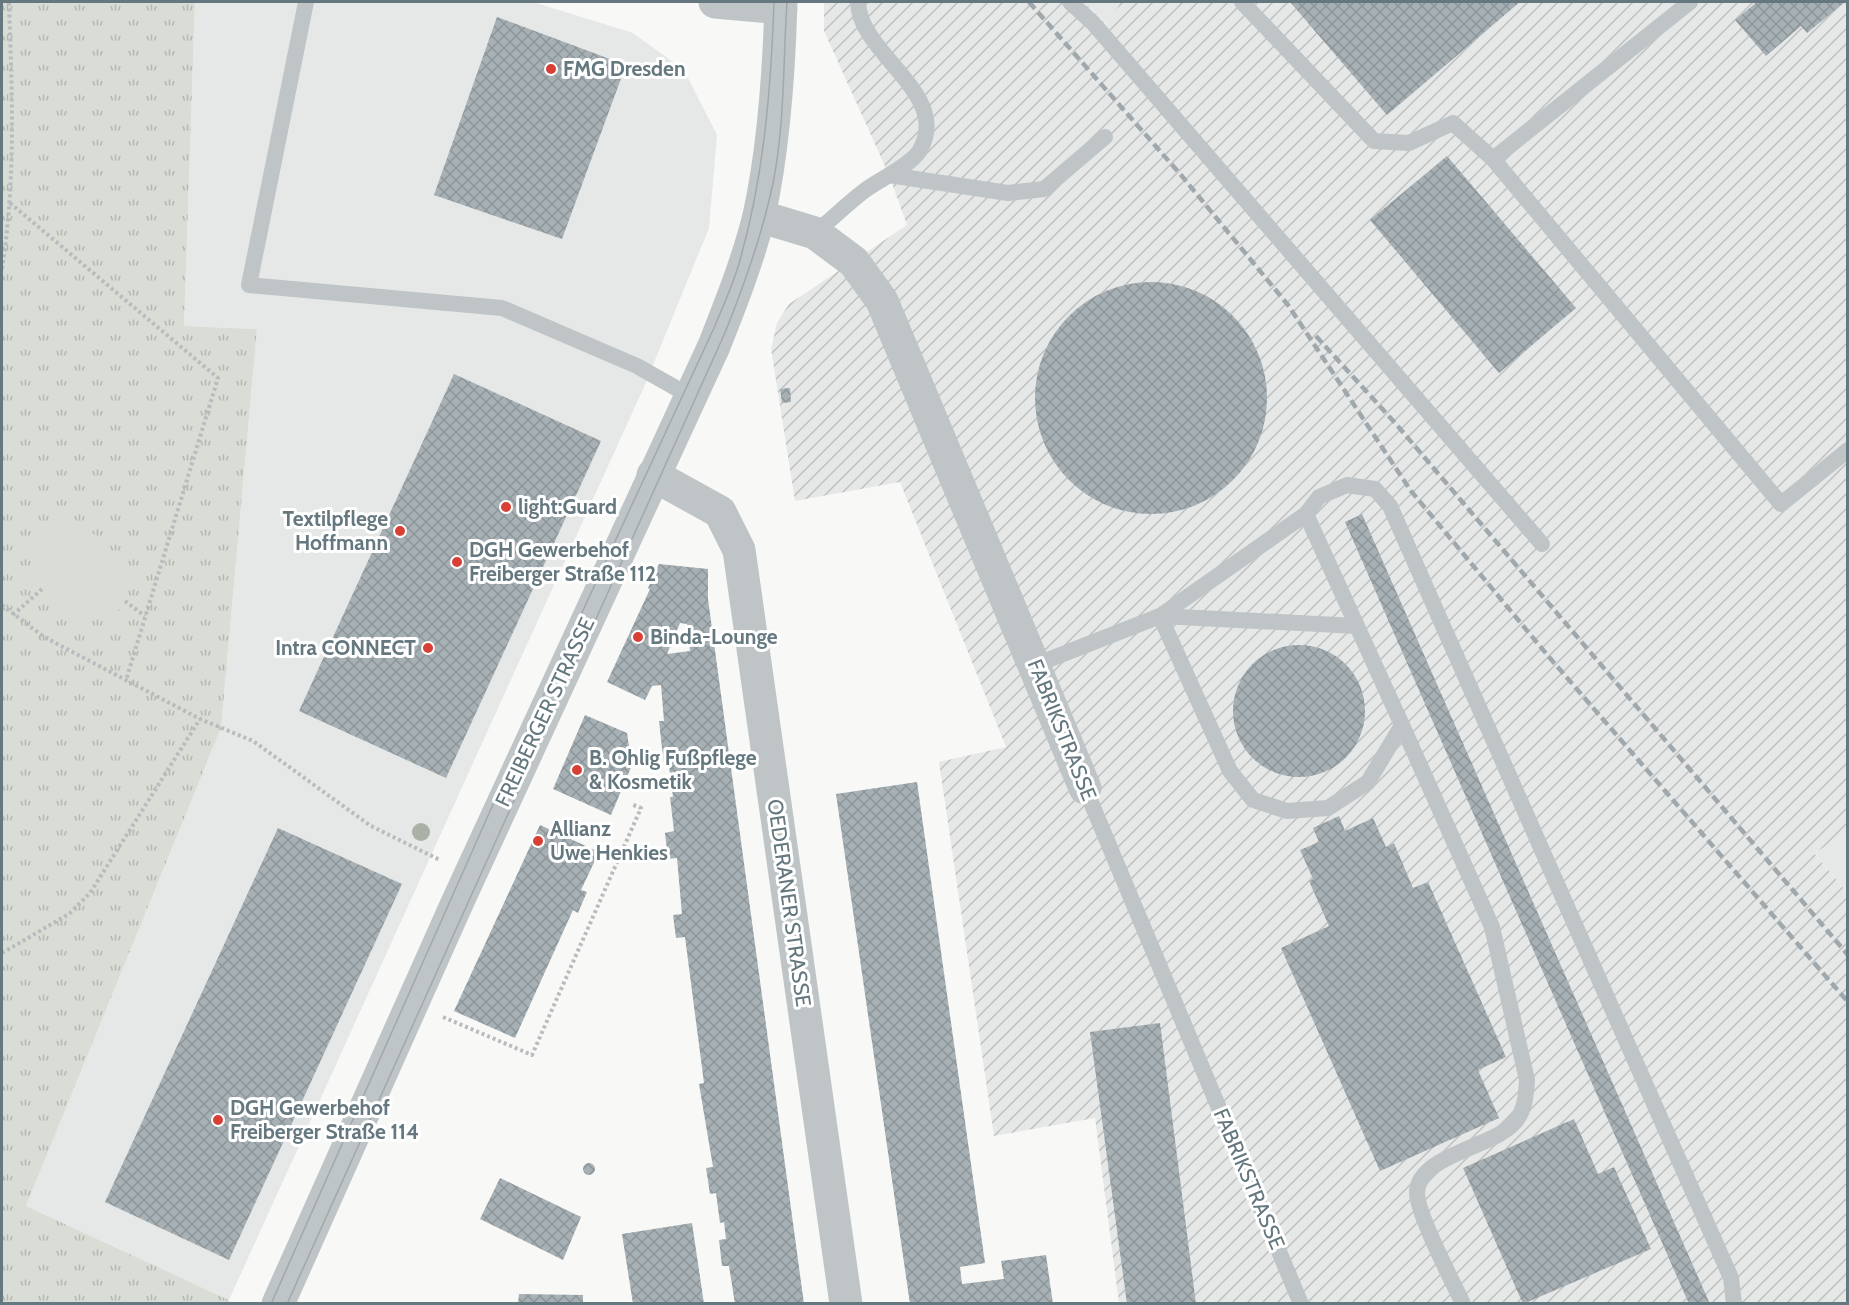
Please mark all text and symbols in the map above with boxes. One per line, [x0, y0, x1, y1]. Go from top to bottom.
place label: FMG Dresden [563, 56, 686, 81]
marker: FMG Dresden [544, 62, 558, 76]
place label: light:Guard [518, 494, 617, 519]
marker: light:Guard [499, 500, 513, 514]
place label: Textilpflege Hoffmann [283, 506, 388, 555]
marker: Textilpflege Hoffmann [393, 524, 407, 538]
place label: DGH Gewerbehof Freiberger Straße 112 [469, 537, 656, 586]
marker: DGH Gewerbehof Freiberger Straße 112 [450, 555, 464, 569]
street label: FREIBERGER STRASSE [490, 613, 599, 810]
place label: Binda-Lounge [650, 624, 778, 649]
marker: Binda-Lounge [631, 630, 645, 644]
place label: Intra CONNECT [275, 635, 416, 660]
marker: Intra CONNECT [421, 641, 435, 655]
street label: FABRIKSTRASSE [1023, 655, 1102, 804]
place label: B. Ohlig Fußpflege & Kosmetik [589, 745, 757, 794]
marker: B. Ohlig Fußpflege & Kosmetik [570, 763, 584, 777]
street label: OEDERANER STRASSE [763, 798, 816, 1008]
place label: Allianz Uwe Henkies [550, 816, 668, 865]
marker: Allianz Uwe Henkies [531, 834, 545, 848]
place label: DGH Gewerbehof Freiberger Straße 114 [230, 1095, 419, 1144]
street label: FABRIKSTRASSE [1209, 1105, 1290, 1253]
marker: DGH Gewerbehof Freiberger Straße 114 [211, 1113, 225, 1127]

